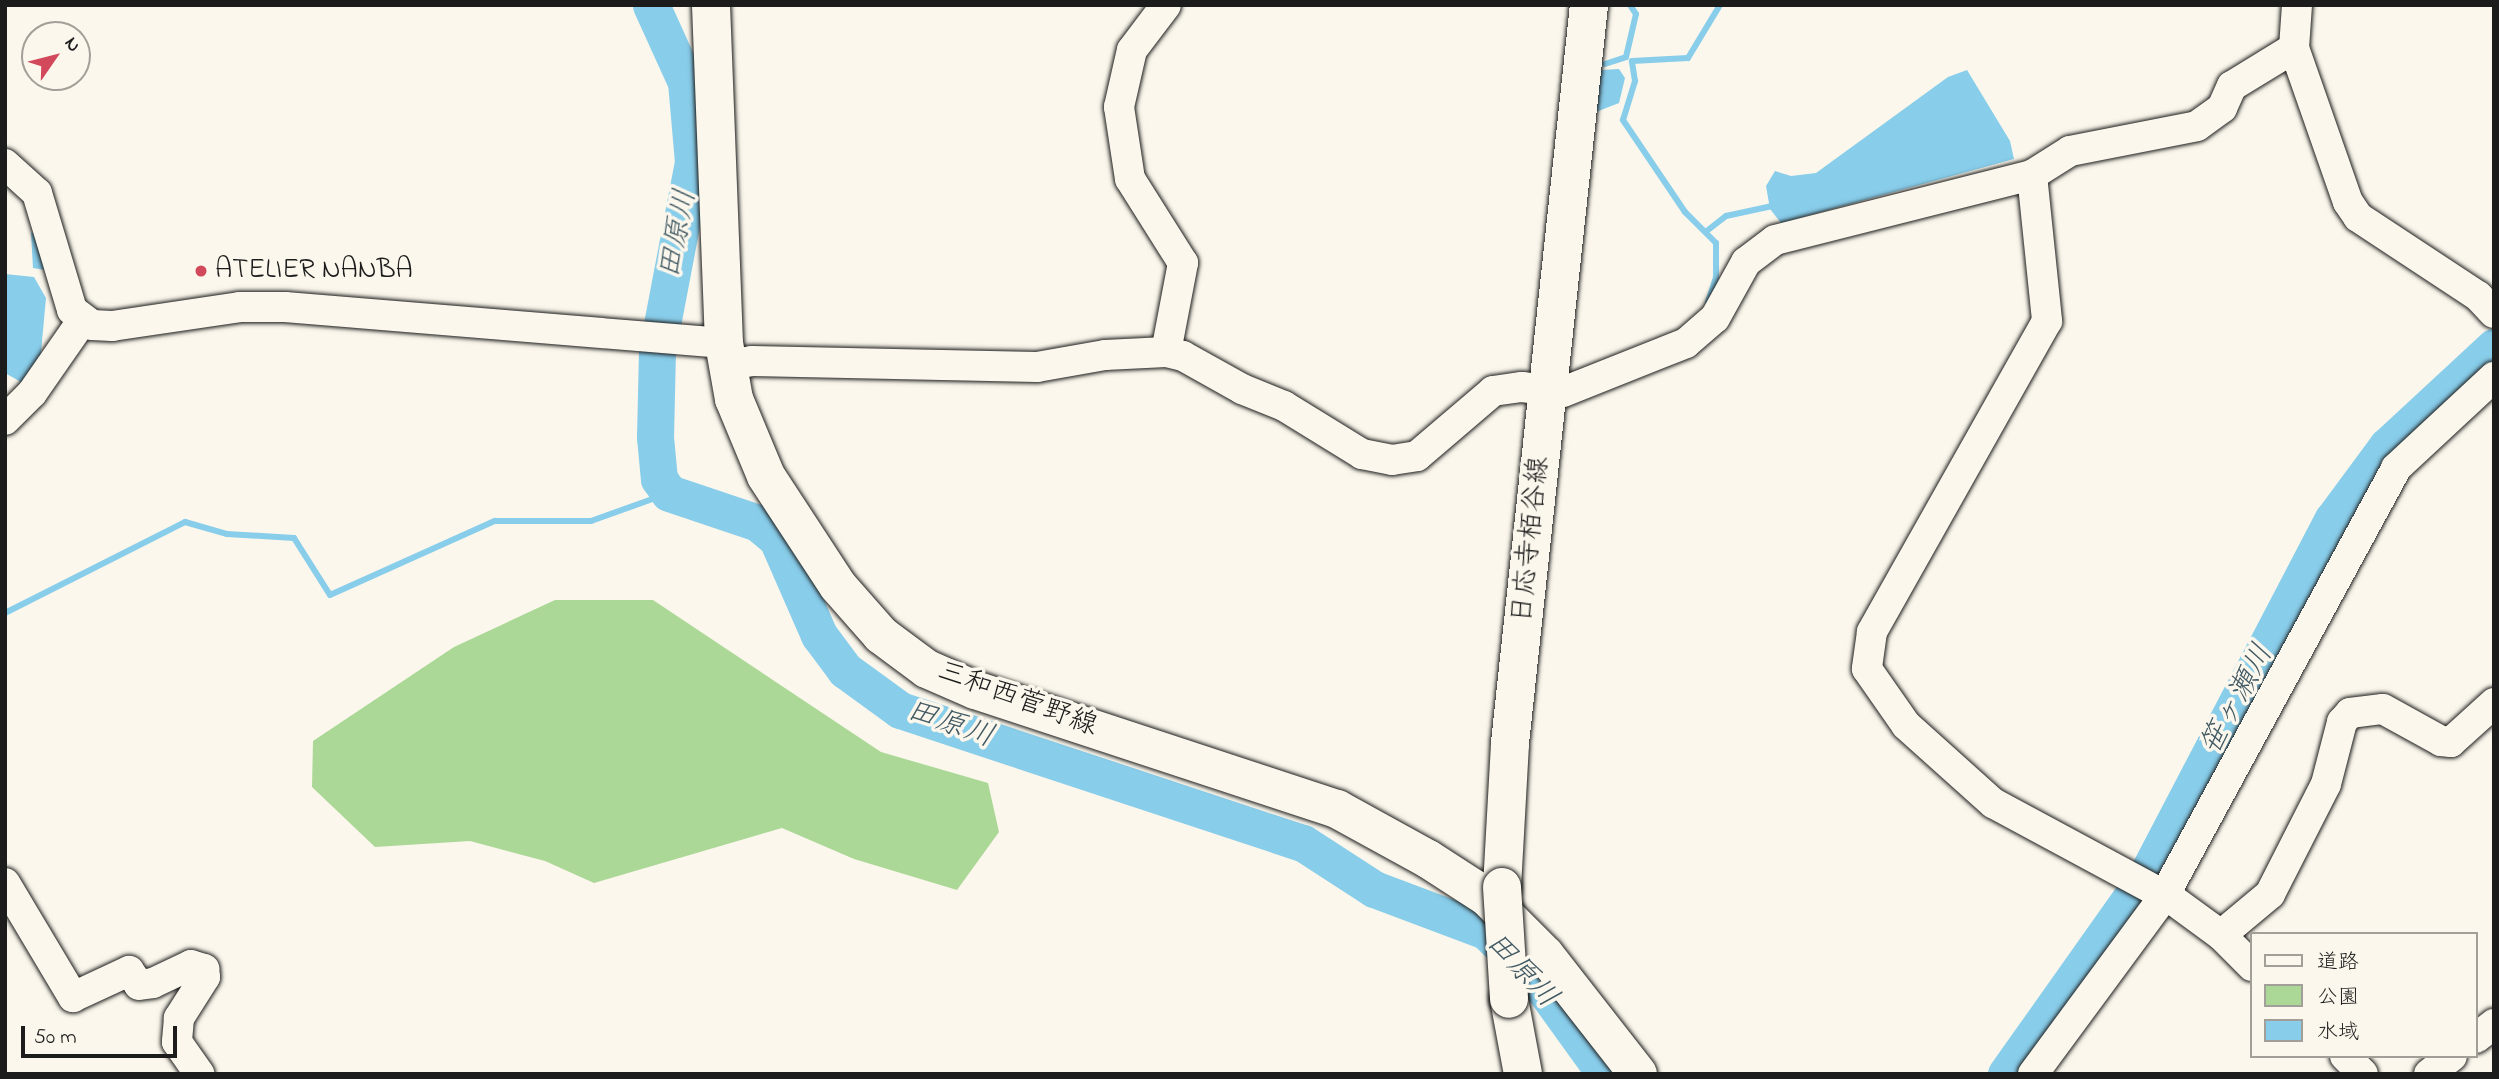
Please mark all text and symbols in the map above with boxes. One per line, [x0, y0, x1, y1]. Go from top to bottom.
north arrow [21, 21, 91, 91]
text: N [57, 32, 87, 58]
water label: 田原川 [653, 186, 705, 282]
place label: ATELIER NANBA [215, 254, 413, 288]
marker: ATELIER NANBA [193, 263, 209, 279]
street label: 日応寺栢谷線 [1507, 455, 1557, 625]
water label: 笹ヶ瀬川 [2194, 639, 2282, 761]
street label: 三和西菅野線 [932, 655, 1102, 745]
water label: 田原川 [902, 693, 998, 757]
water label: 田原川 [1477, 926, 1565, 1016]
legend [2250, 932, 2478, 1058]
text: 道路 [2317, 948, 2359, 978]
text: 公園 [2317, 983, 2359, 1013]
scale bar [24, 1012, 180, 1056]
text: 水域 [2317, 1018, 2359, 1048]
text: 50 m [34, 1023, 77, 1053]

